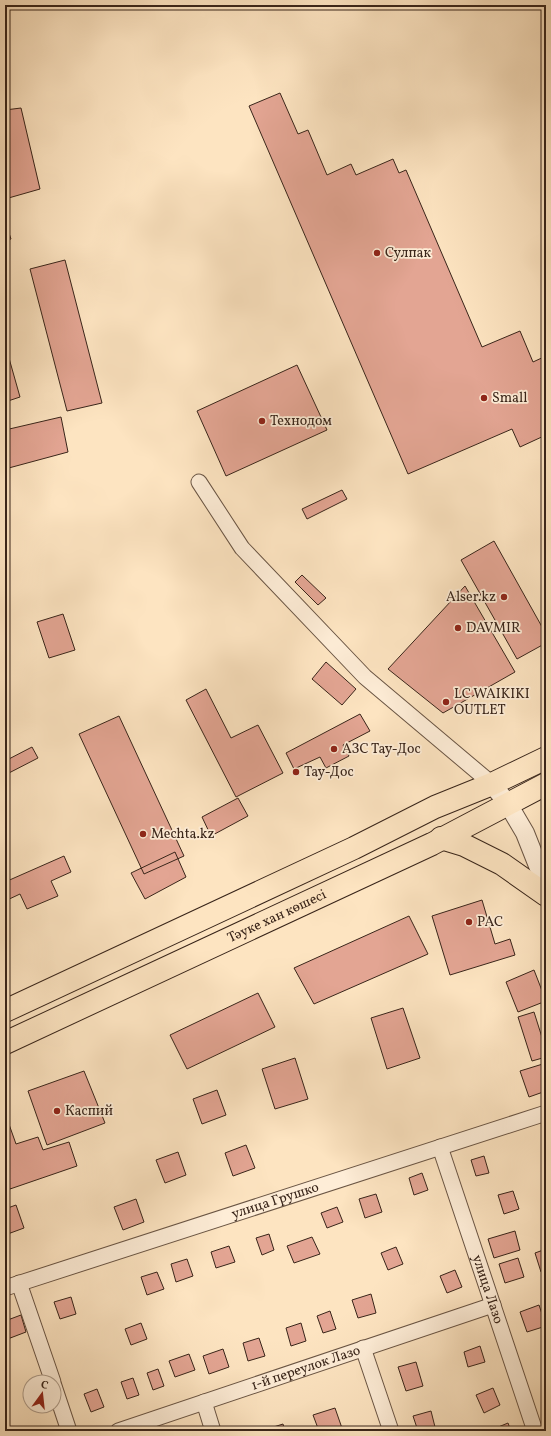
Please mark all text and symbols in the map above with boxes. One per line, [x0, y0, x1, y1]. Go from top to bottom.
place label: Сулпак [385, 244, 431, 263]
marker: Сулпак [372, 248, 382, 258]
place label: Small [492, 389, 527, 408]
marker: Small [479, 393, 489, 403]
place label: Технодом [270, 412, 332, 431]
marker: Технодом [257, 416, 267, 426]
place label: Alser.kz [446, 588, 496, 607]
marker: Alser.kz [499, 592, 509, 602]
place label: DAVMIR [466, 619, 521, 638]
marker: DAVMIR [453, 623, 463, 633]
place label: LC WAIKIKI OUTLET [454, 685, 530, 720]
marker: LC WAIKIKI OUTLET [441, 697, 451, 707]
place label: АЗС Тау-Дос [342, 740, 421, 759]
marker: АЗС Тау-Дос [329, 744, 339, 754]
place label: Тау-Дос [304, 763, 354, 782]
marker: Тау-Дос [291, 767, 301, 777]
place label: Mechta.kz [151, 825, 214, 844]
marker: Mechta.kz [138, 829, 148, 839]
street label: Тәуке хан көшесі [224, 885, 329, 948]
place label: РАС [477, 913, 503, 932]
marker: РАС [464, 917, 474, 927]
place label: Каспий [65, 1102, 113, 1121]
marker: Каспий [52, 1106, 62, 1116]
street label: улица Грушко [229, 1178, 321, 1224]
street label: улица Лазо [467, 1252, 508, 1326]
street label: 1-й переулок Лазо [249, 1341, 363, 1395]
north arrow [22, 1374, 62, 1414]
text: С [39, 1378, 50, 1394]

